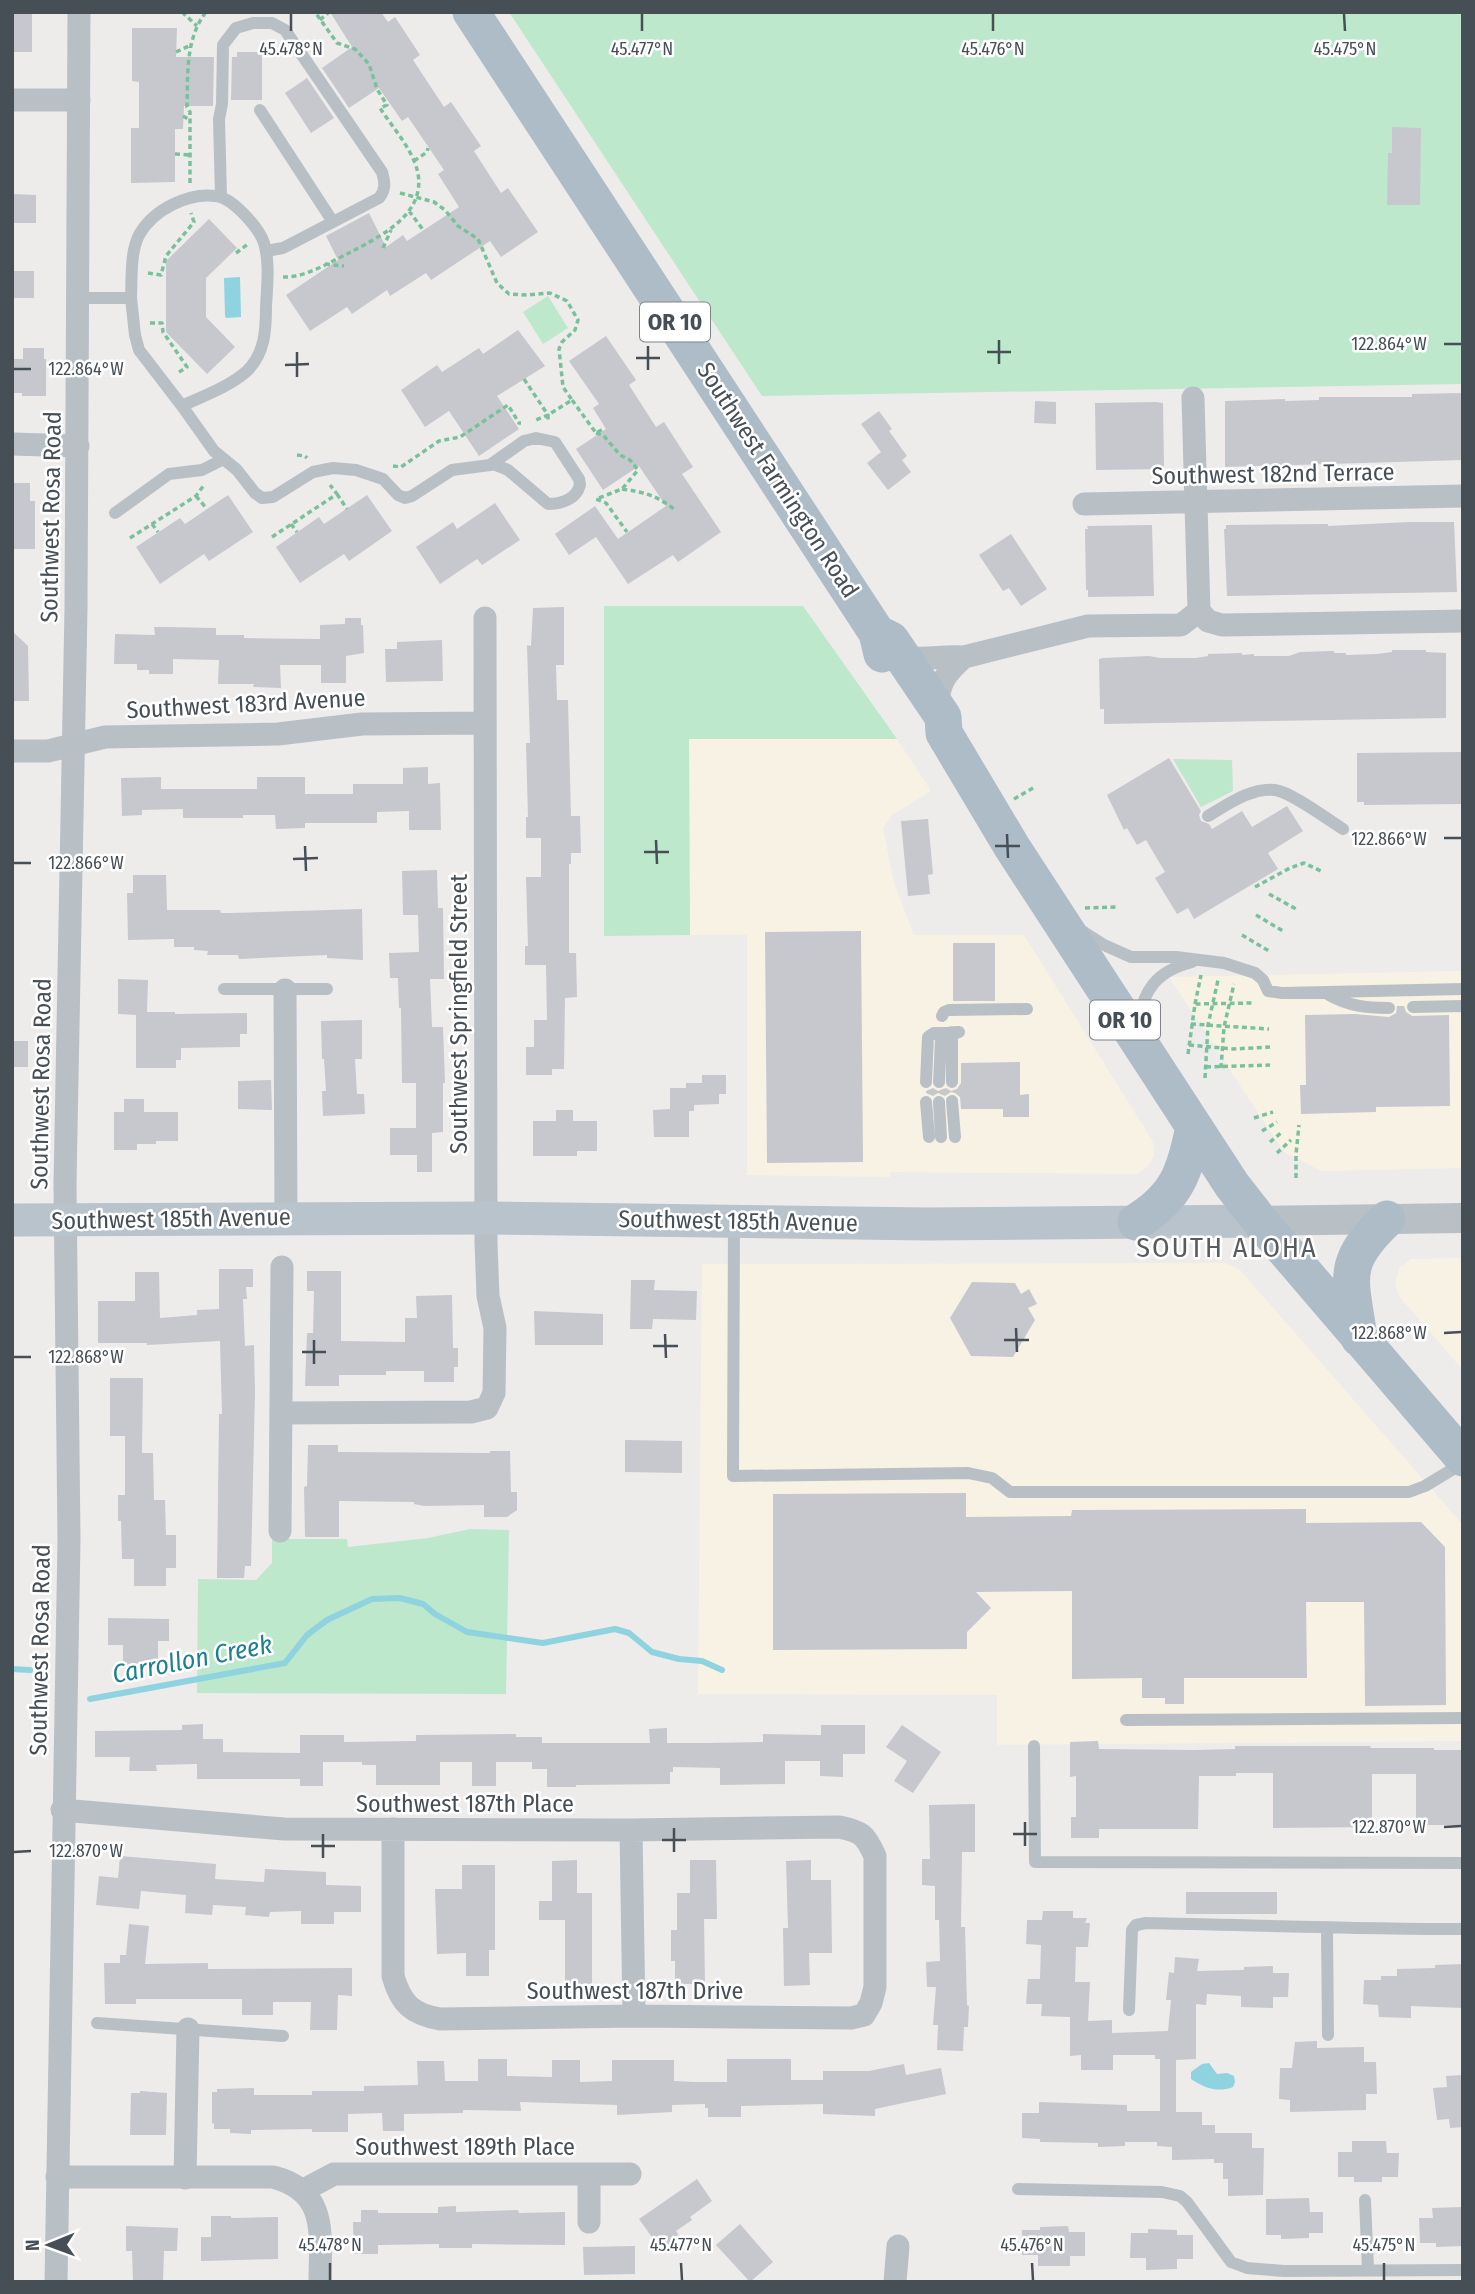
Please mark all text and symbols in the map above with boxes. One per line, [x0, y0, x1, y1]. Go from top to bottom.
text: 45.478°N [259, 38, 323, 60]
text: 45.477°N [611, 38, 673, 60]
text: 45.476°N [961, 38, 1025, 60]
text: 45.475°N [1314, 38, 1376, 60]
road number: OR 10 [640, 302, 710, 342]
text: 122.864°W [1351, 333, 1427, 355]
street label: Southwest Farmington Road [691, 357, 865, 603]
text: 122.864°W [48, 358, 124, 380]
street label: Southwest Rosa Road [35, 411, 67, 623]
street label: Southwest 182nd Terrace [1151, 458, 1395, 490]
street label: Southwest 183rd Avenue [126, 684, 366, 724]
text: 122.866°W [1351, 828, 1427, 850]
text: 122.866°W [48, 852, 124, 874]
street label: Southwest Springfield Street [445, 874, 473, 1154]
street label: Southwest Rosa Road [25, 978, 57, 1190]
road number: OR 10 [1090, 1001, 1160, 1040]
street label: Southwest 185th Avenue [51, 1203, 291, 1235]
street label: Southwest 185th Avenue [618, 1205, 858, 1237]
district label: SOUTH ALOHA [1136, 1231, 1318, 1264]
text: 122.868°W [1351, 1322, 1427, 1344]
text: 122.868°W [48, 1346, 124, 1368]
street label: Southwest Rosa Road [24, 1544, 56, 1756]
water label: Carrollon Creek [110, 1629, 275, 1690]
street label: Southwest 187th Place [356, 1790, 574, 1818]
text: 122.870°W [1352, 1816, 1426, 1838]
text: 122.870°W [49, 1840, 123, 1862]
street label: Southwest 187th Drive [527, 1977, 743, 2005]
street label: Southwest 189th Place [355, 2133, 575, 2161]
north arrow [14, 2210, 84, 2280]
text: 45.478°N [298, 2234, 362, 2256]
text: 45.477°N [650, 2234, 712, 2256]
text: 45.476°N [1000, 2234, 1064, 2256]
text: 45.475°N [1353, 2234, 1415, 2256]
text: N [21, 2239, 44, 2251]

